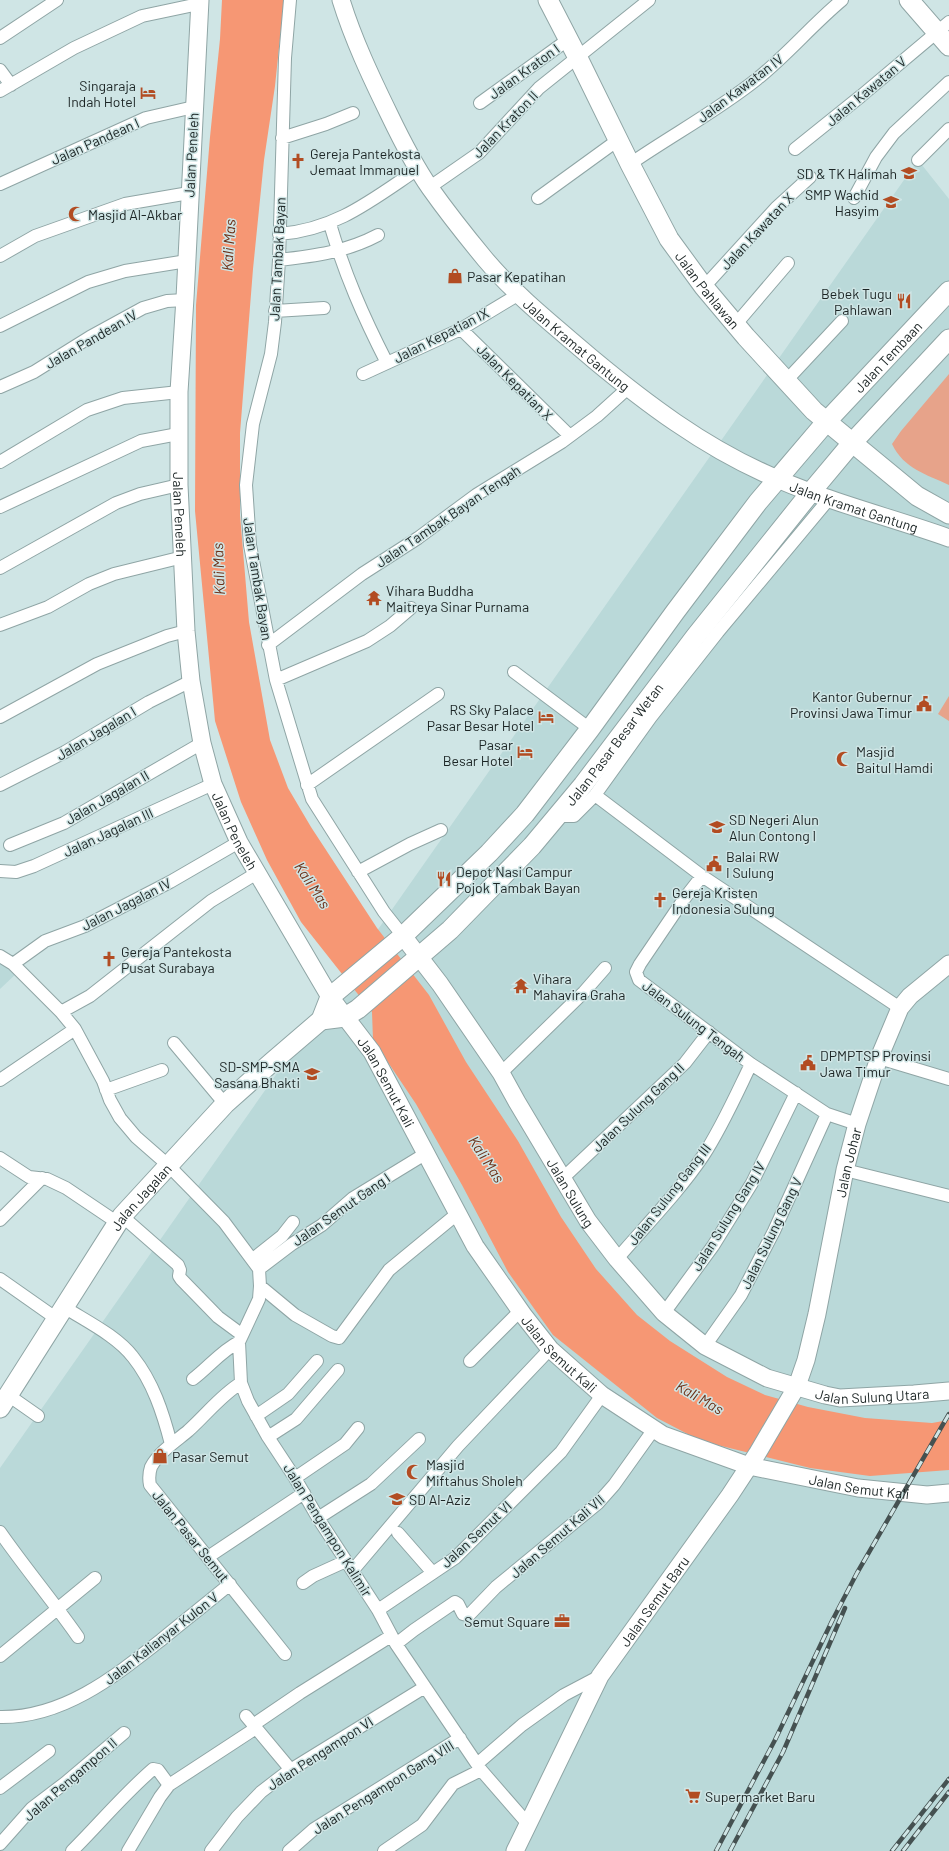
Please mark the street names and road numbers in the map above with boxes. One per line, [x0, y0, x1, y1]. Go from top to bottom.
street label: Jalan Kraton I [485, 40, 563, 102]
street label: Jalan Kawatan IV [694, 50, 786, 126]
street label: Jalan Kawatan V [822, 53, 910, 129]
street label: Jalan Kraton II [469, 87, 541, 161]
street label: Jalan Peneleh [180, 112, 202, 198]
street label: Jalan Pandean I [48, 114, 142, 168]
street label: Jalan Kawatan X [717, 189, 797, 273]
street label: Jalan Tambak Bayan [265, 197, 289, 321]
street label: Jalan Pahlawan [672, 248, 744, 332]
street label: Jalan Kramat Gantung [520, 295, 634, 394]
street label: Jalan Kepatian IX [391, 304, 491, 366]
street label: Jalan Pandean IV [42, 306, 140, 372]
street label: Jalan Tembaan [850, 317, 925, 396]
street label: Jalan Kepatian X [473, 340, 557, 424]
street label: Jalan Tambak Bayan Tengah [372, 461, 524, 571]
street label: Jalan Peneleh [171, 472, 191, 557]
street label: Jalan Kramat Gantung [788, 477, 920, 536]
street label: Jalan Tambak Bayan [240, 517, 276, 641]
street label: Jalan Pasar Besar Wetan [561, 679, 666, 809]
street label: Jalan Jagalan I [53, 702, 139, 764]
street label: Jalan Jagalan II [62, 766, 152, 828]
street label: Jalan Peneleh [209, 789, 262, 872]
street label: Jalan Jagalan III [60, 804, 156, 860]
street label: Jalan Jagalan IV [78, 874, 174, 934]
street label: Jalan Sulung Tengah [639, 977, 749, 1065]
street label: Jalan Semut Kali [355, 1033, 419, 1130]
street label: Jalan Sulung Gang II [589, 1059, 687, 1155]
street label: Jalan Johar [831, 1125, 864, 1199]
street label: Jalan Sulung Gang III [624, 1140, 714, 1248]
street label: Jalan Sulung [544, 1155, 598, 1231]
street label: Jalan Sulung Gang IV [688, 1158, 768, 1274]
street label: Jalan Jagalan [107, 1160, 175, 1234]
street label: Jalan Semut Gang I [289, 1169, 393, 1249]
street label: Jalan Sulung Gang V [737, 1174, 805, 1292]
street label: Jalan Semut Kali [518, 1312, 601, 1396]
street label: Jalan Sulung Utara [814, 1384, 930, 1407]
street label: Jalan Pengampon Kalimir [280, 1460, 376, 1600]
street label: Jalan Semut Kali [808, 1470, 910, 1502]
street label: Jalan Pasar Semut [149, 1487, 233, 1585]
street label: Jalan Semut Kali VII [506, 1490, 608, 1582]
street label: Jalan Semut VI [437, 1497, 515, 1571]
street label: Jalan Semut Baru [616, 1552, 692, 1649]
street label: Jalan Kalianyar Kulon V [101, 1588, 221, 1688]
street label: Jalan Pengampon VI [264, 1712, 376, 1794]
street label: Jalan Pengampon II [20, 1734, 120, 1824]
street label: Jalan Pengampon Gang VIII [309, 1736, 457, 1838]

